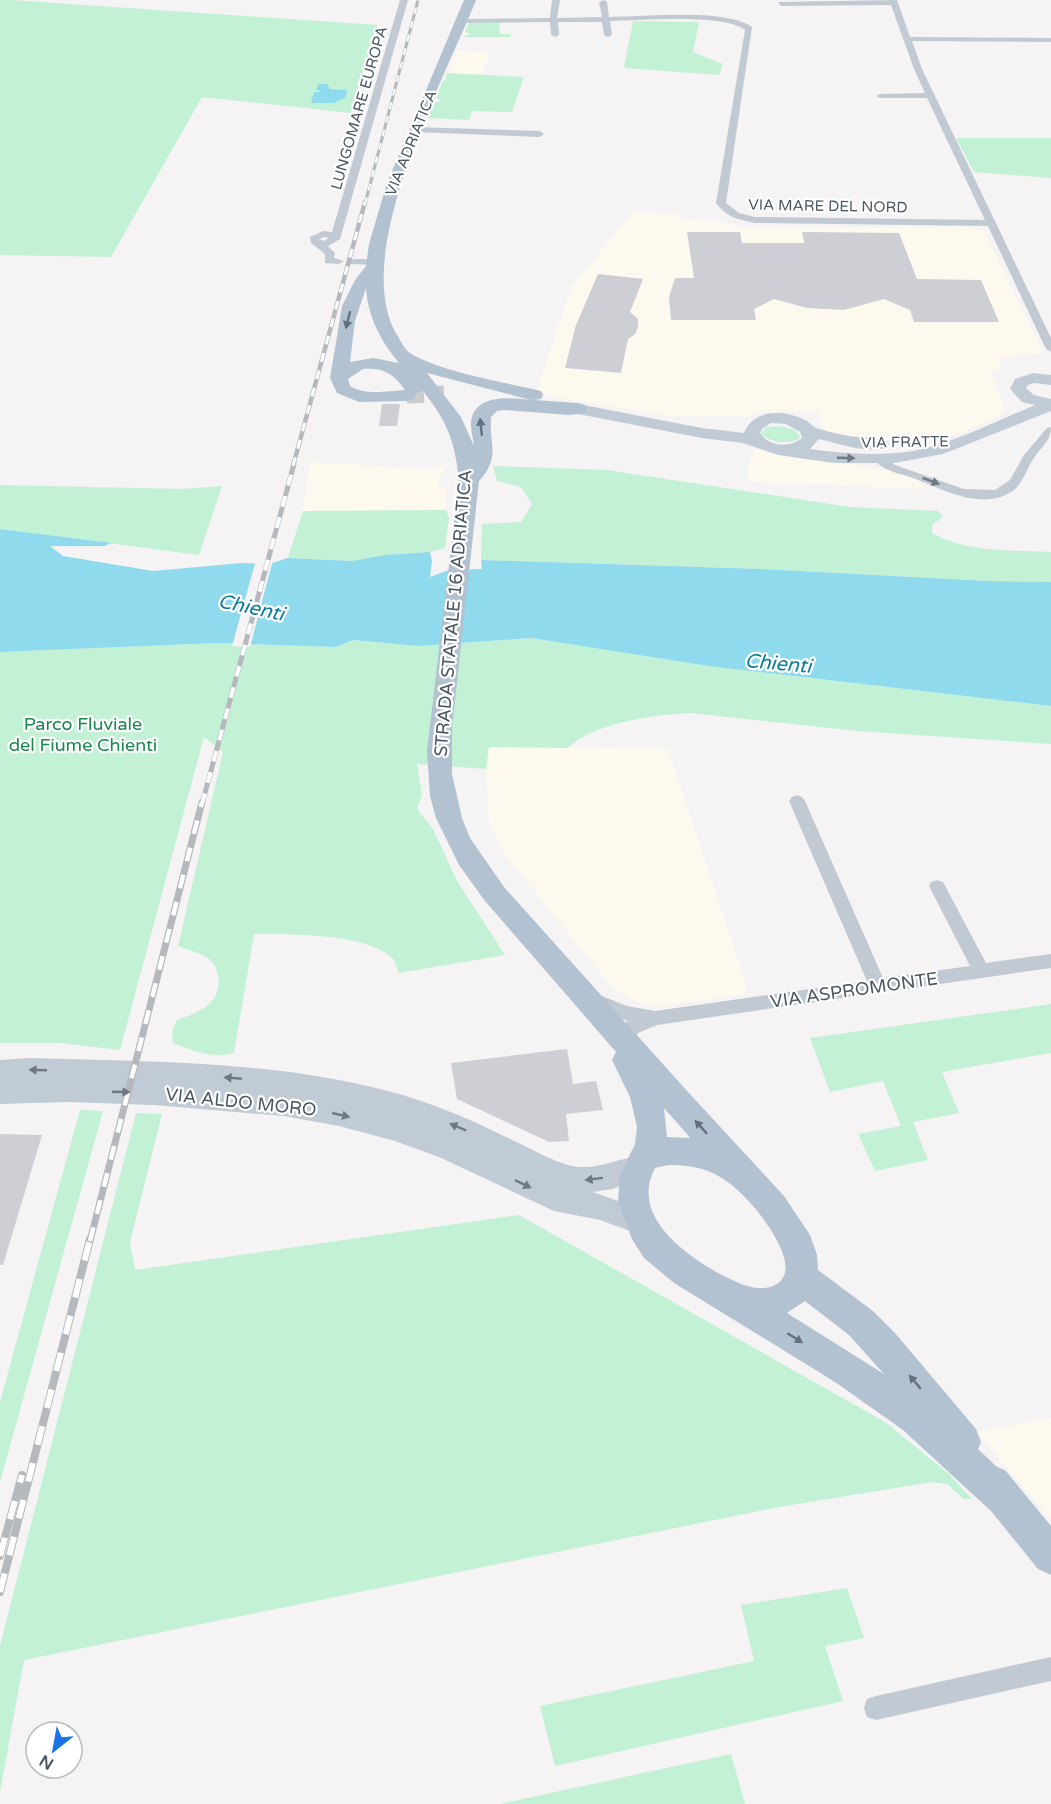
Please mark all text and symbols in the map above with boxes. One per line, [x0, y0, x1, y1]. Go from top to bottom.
street label: LUNGOMARE EUROPA [327, 24, 391, 192]
street label: VIA ADRIATICA [382, 87, 440, 199]
street label: VIA MARE DEL NORD [748, 196, 908, 216]
one-way arrow [342, 311, 352, 329]
one-way arrow [476, 417, 486, 436]
street label: VIA FRATTE [861, 432, 949, 452]
one-way arrow [836, 454, 855, 463]
street label: STRADA STATALE 16 ADRIATICA [429, 469, 477, 757]
one-way arrow [923, 476, 941, 486]
water label: Chienti [216, 589, 289, 627]
water label: Chienti [744, 649, 815, 679]
park label: Parco Fluviale del Fiume Chienti [9, 713, 157, 756]
street label: VIA ASPROMONTE [769, 967, 939, 1013]
one-way arrow [28, 1065, 47, 1074]
one-way arrow [223, 1073, 242, 1082]
street label: VIA ALDO MORO [164, 1083, 318, 1121]
one-way arrow [112, 1087, 131, 1096]
one-way arrow [332, 1111, 351, 1120]
one-way arrow [694, 1120, 708, 1135]
one-way arrow [449, 1122, 467, 1132]
one-way arrow [584, 1175, 603, 1184]
one-way arrow [514, 1179, 531, 1188]
one-way arrow [787, 1333, 803, 1344]
one-way arrow [908, 1374, 921, 1390]
north arrow [24, 1720, 84, 1780]
text: N [36, 1750, 57, 1774]

